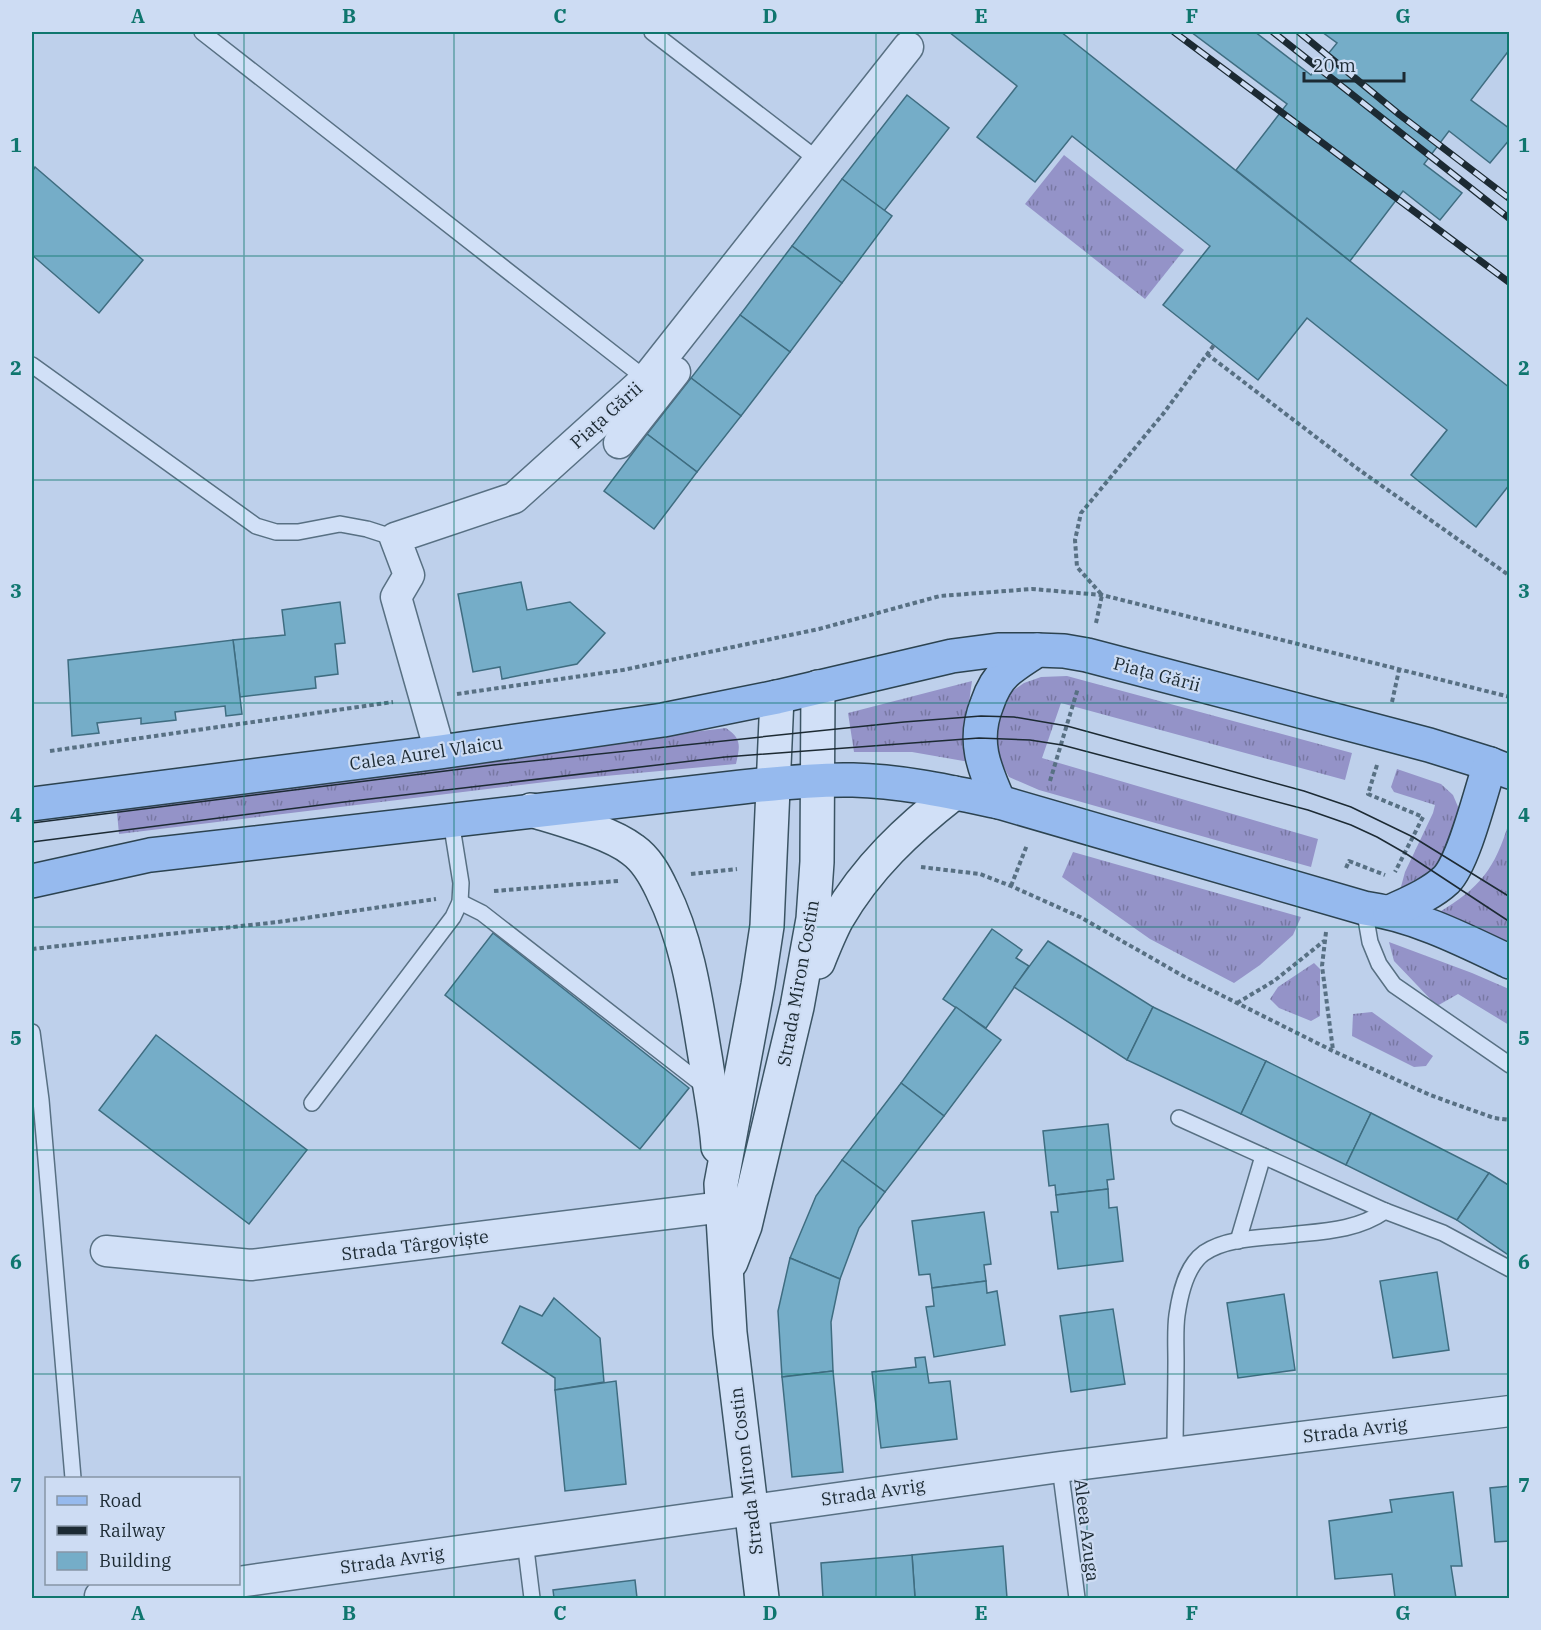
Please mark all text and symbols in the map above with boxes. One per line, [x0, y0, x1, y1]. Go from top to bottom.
text: A [131, 2, 145, 29]
text: B [342, 2, 356, 29]
text: C [553, 2, 567, 29]
text: D [762, 2, 778, 29]
text: E [974, 2, 988, 29]
text: F [1186, 2, 1198, 29]
text: G [1395, 2, 1411, 29]
scale bar [1304, 45, 1404, 83]
text: 20 m [1313, 54, 1356, 77]
text: 1 [10, 131, 22, 158]
text: 1 [1518, 131, 1530, 158]
text: 2 [10, 354, 22, 381]
text: 2 [1518, 354, 1530, 381]
street label: Piața Gării [565, 376, 647, 453]
text: 3 [10, 577, 22, 604]
text: 3 [1518, 577, 1530, 604]
street label: Piața Gării [1111, 651, 1203, 697]
street label: Calea Aurel Vlaicu [348, 731, 504, 775]
text: 4 [10, 801, 22, 828]
text: 4 [1518, 801, 1530, 828]
street label: Strada Miron Costin [772, 898, 824, 1068]
text: 5 [10, 1024, 22, 1051]
text: 5 [1518, 1024, 1530, 1051]
street label: Strada Târgoviște [340, 1225, 490, 1265]
text: 6 [10, 1248, 22, 1275]
text: 6 [1518, 1248, 1530, 1275]
street label: Strada Miron Costin [724, 1386, 768, 1556]
street label: Strada Avrig [1302, 1412, 1409, 1448]
text: 7 [10, 1471, 22, 1498]
text: 7 [1518, 1471, 1530, 1498]
street label: Strada Avrig [820, 1473, 927, 1511]
legend [45, 1477, 240, 1585]
street label: Aleea Azuga [1069, 1477, 1105, 1583]
text: Road [99, 1489, 142, 1512]
text: Railway [99, 1519, 165, 1542]
street label: Strada Avrig [339, 1541, 446, 1579]
text: Building [99, 1549, 171, 1572]
text: A [131, 1599, 145, 1626]
text: B [342, 1599, 356, 1626]
text: C [553, 1599, 567, 1626]
text: D [762, 1599, 778, 1626]
text: E [974, 1599, 988, 1626]
text: F [1186, 1599, 1198, 1626]
text: G [1395, 1599, 1411, 1626]

